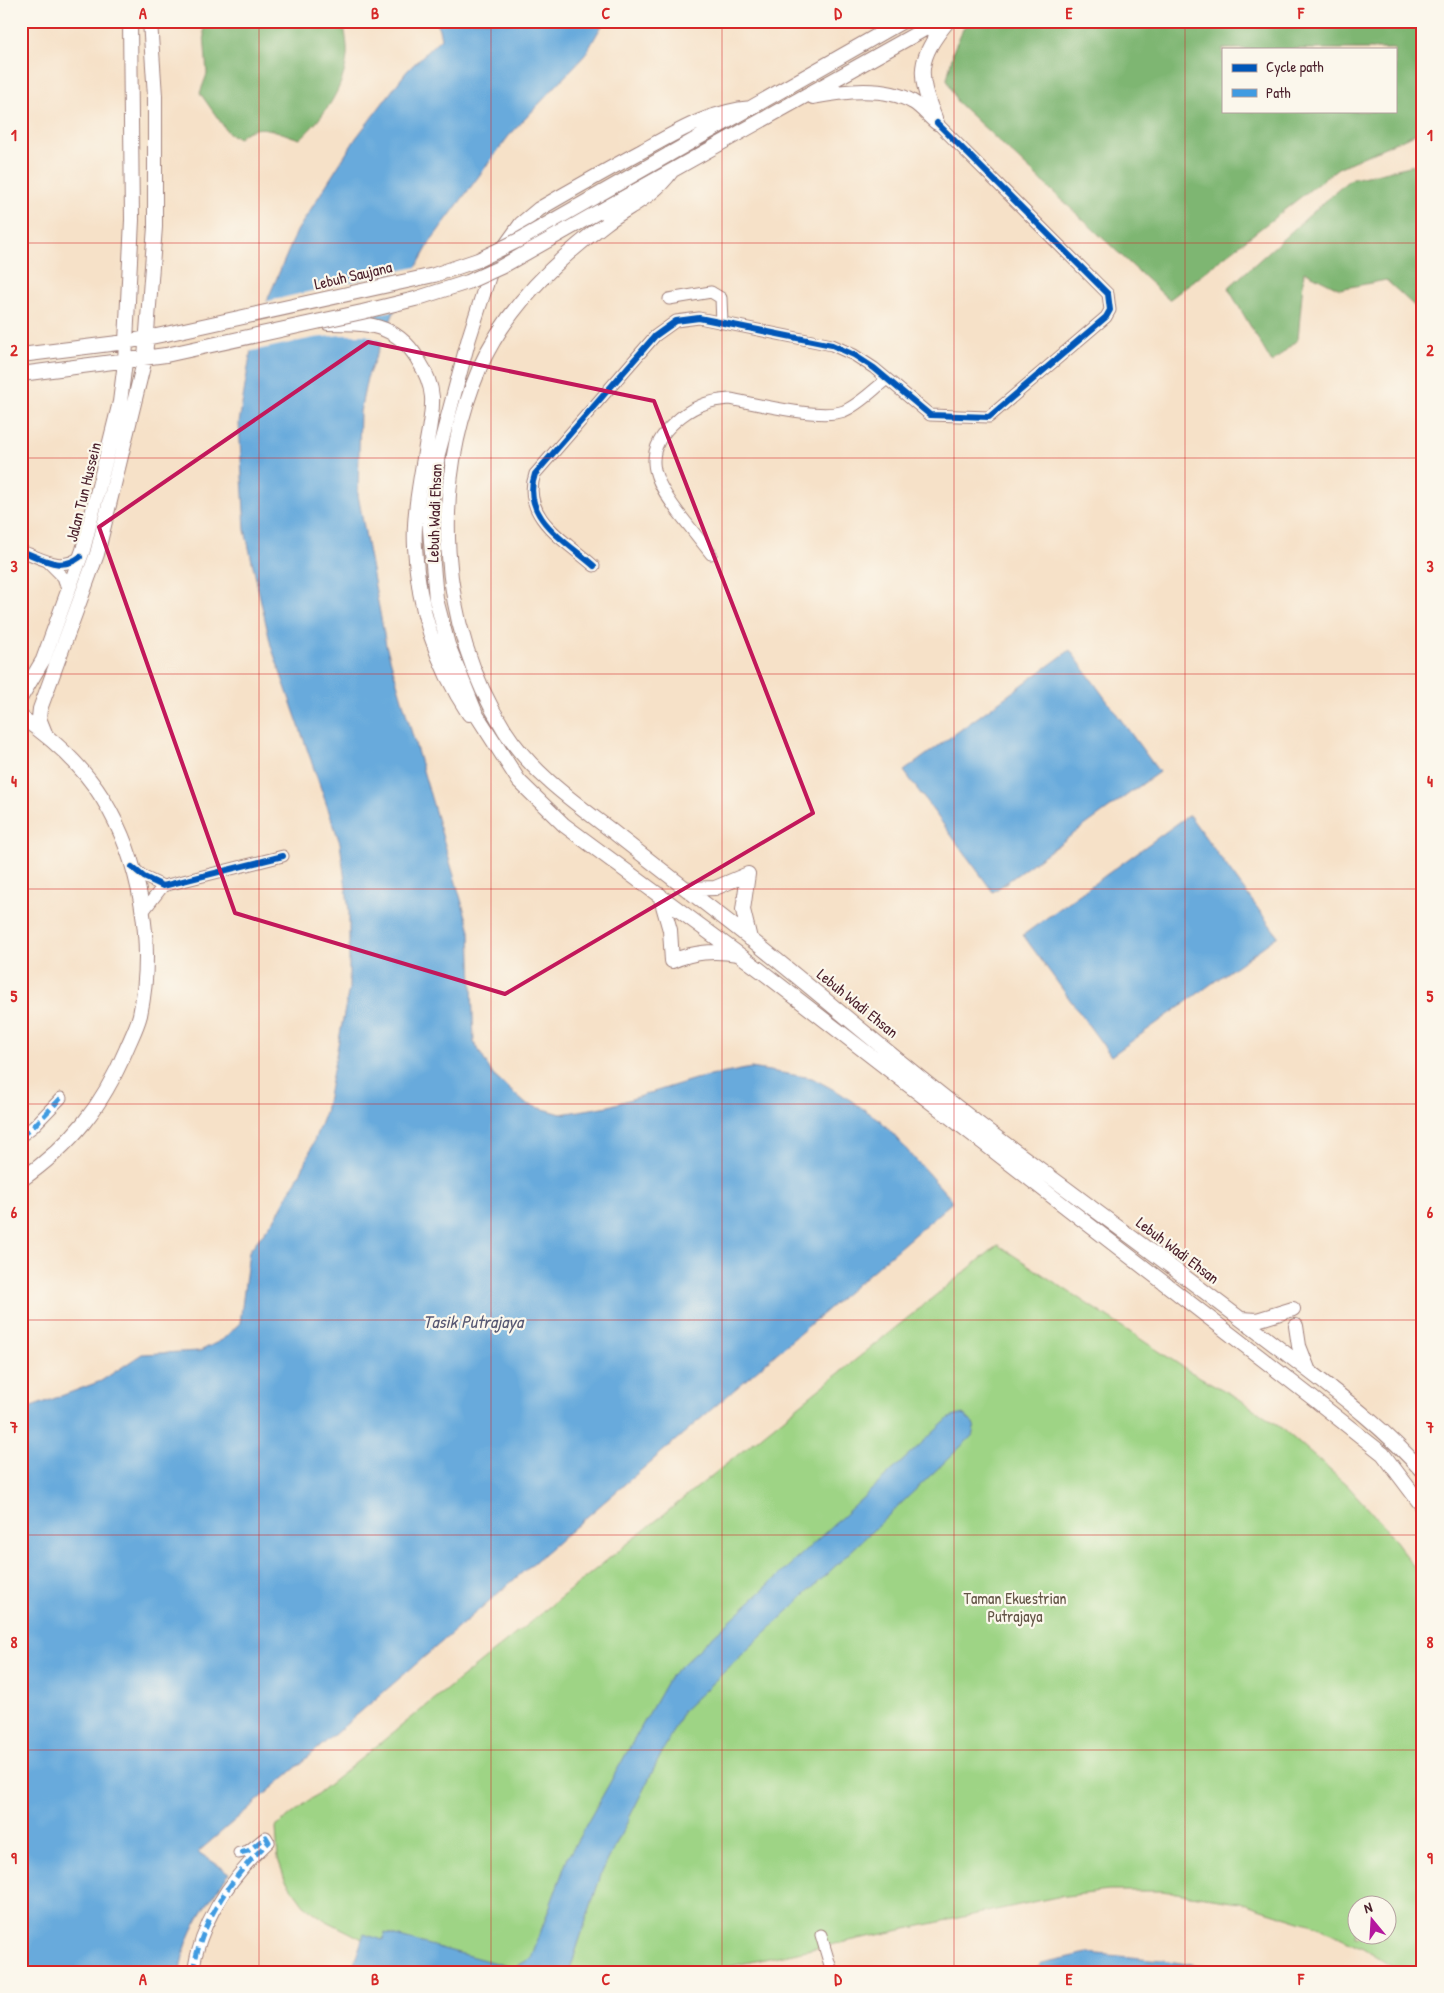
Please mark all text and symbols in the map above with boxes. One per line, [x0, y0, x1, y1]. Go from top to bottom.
text: A [139, 2, 147, 24]
text: B [371, 2, 379, 24]
text: C [602, 2, 611, 24]
text: D [834, 2, 842, 24]
text: E [1065, 2, 1073, 24]
text: F [1297, 2, 1305, 24]
legend [1222, 48, 1396, 112]
text: Cycle path [1266, 56, 1324, 77]
text: Path [1266, 82, 1291, 103]
text: 1 [11, 124, 17, 146]
text: 1 [1427, 124, 1433, 146]
street label: Lebuh Saujana [312, 255, 394, 295]
text: 2 [10, 339, 18, 361]
text: 2 [1426, 339, 1434, 361]
street label: Jalan Tun Hussein [60, 440, 106, 544]
street label: Lebuh Wadi Ehsan [421, 463, 447, 563]
text: 3 [10, 555, 18, 577]
text: 3 [1426, 555, 1434, 577]
text: 4 [11, 770, 17, 792]
text: 4 [1427, 770, 1433, 792]
street label: Lebuh Wadi Ehsan [813, 963, 903, 1043]
text: 5 [11, 985, 18, 1007]
text: 5 [1427, 985, 1434, 1007]
text: 6 [11, 1201, 18, 1223]
text: 6 [1427, 1201, 1434, 1223]
street label: Lebuh Wadi Ehsan [1132, 1211, 1224, 1289]
water label: Tasik Putrajaya [423, 1309, 525, 1334]
text: 7 [9, 1416, 18, 1438]
text: 7 [1425, 1416, 1434, 1438]
park label: Taman Ekuestrian Putrajaya [963, 1587, 1067, 1627]
text: 8 [11, 1631, 18, 1653]
text: 8 [1427, 1631, 1434, 1653]
text: 9 [11, 1847, 17, 1869]
text: 9 [1427, 1847, 1433, 1869]
north arrow [1346, 1896, 1396, 1946]
text: N [1361, 1897, 1375, 1917]
text: A [139, 1968, 147, 1990]
text: B [371, 1968, 379, 1990]
text: C [602, 1968, 611, 1990]
text: D [834, 1968, 842, 1990]
text: E [1065, 1968, 1073, 1990]
text: F [1297, 1968, 1305, 1990]

